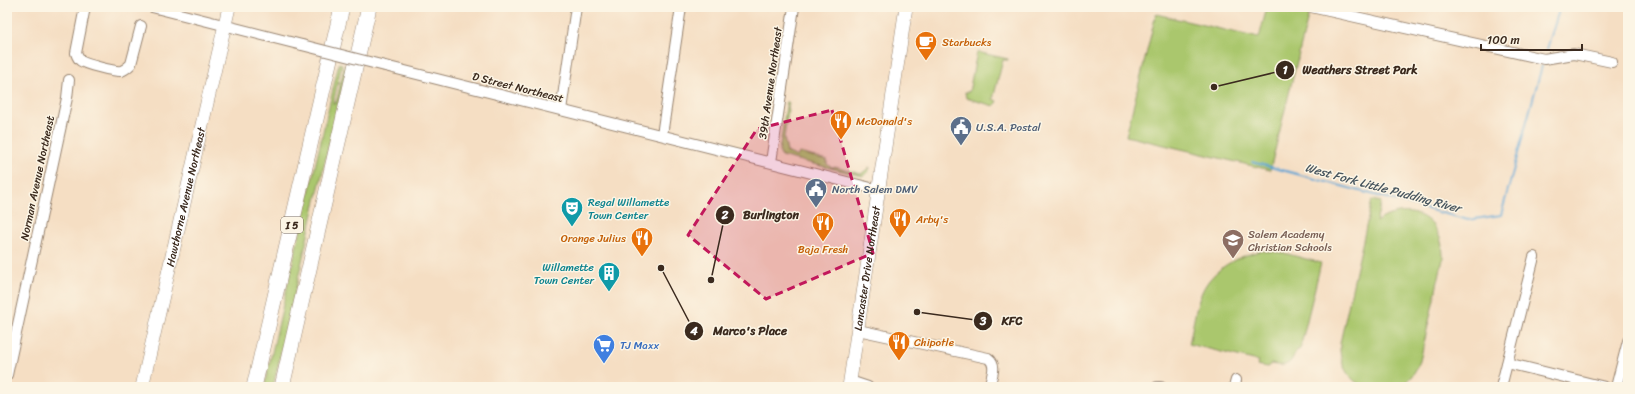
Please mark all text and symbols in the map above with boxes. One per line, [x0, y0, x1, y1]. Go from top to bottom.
street label: 39th Avenue Northeast [753, 25, 788, 140]
scale bar [1481, 26, 1582, 52]
cafe icon: Starbucks [913, 29, 939, 62]
text: 100 m [1487, 29, 1520, 51]
place label: Starbucks [942, 33, 992, 52]
callout: Weathers Street Park [1275, 58, 1426, 82]
text: 1 [1282, 59, 1288, 81]
text: Weathers Street Park [1302, 59, 1418, 81]
street label: D Street Northeast [470, 67, 566, 108]
restaurant icon: McDonald's [828, 108, 854, 141]
place label: McDonald's [856, 112, 913, 131]
street label: Norman Avenue Northeast [15, 114, 60, 242]
public building icon: U.S.A. Postal [948, 114, 974, 147]
place label: U.S.A. Postal [976, 118, 1042, 137]
street label: Hawthorne Avenue Northeast [161, 125, 211, 269]
water label: West Fork Little Pudding River [1303, 157, 1465, 220]
public building icon: North Salem DMV [803, 176, 829, 209]
place label: North Salem DMV [832, 180, 918, 199]
place label: Regal Willamette Town Center [588, 193, 670, 225]
theatre icon: Regal Willamette Town Center [559, 195, 585, 228]
callout: Burlington [715, 203, 807, 227]
text: 2 [721, 204, 729, 226]
text: Burlington [743, 204, 799, 226]
street label: Lancaster Drive Northeast [849, 204, 886, 332]
restaurant icon: Arby's [887, 206, 913, 239]
restaurant icon: Baja Fresh [810, 210, 836, 243]
place label: Arby's [915, 210, 949, 229]
road number: I 5 [281, 217, 303, 233]
restaurant icon: Orange Julius [629, 225, 655, 258]
place label: Salem Academy Christian Schools [1248, 225, 1332, 257]
school or university icon: Salem Academy Christian Schools [1220, 227, 1246, 260]
place label: Orange Julius [561, 229, 627, 248]
place label: Baja Fresh [798, 240, 848, 259]
place label: Willamette Town Center [534, 258, 595, 290]
building icon: Willamette Town Center [596, 260, 622, 293]
callout: KFC [973, 309, 1030, 333]
text: 3 [979, 310, 987, 332]
text: KFC [1000, 310, 1023, 332]
callout: Marco's Place [684, 319, 795, 343]
text: 4 [689, 320, 698, 342]
text: Marco's Place [712, 320, 788, 342]
restaurant icon: Chipotle [886, 329, 912, 362]
supermarket icon: TJ Maxx [591, 332, 617, 365]
place label: Chipotle [914, 333, 955, 352]
place label: TJ Maxx [620, 336, 660, 355]

